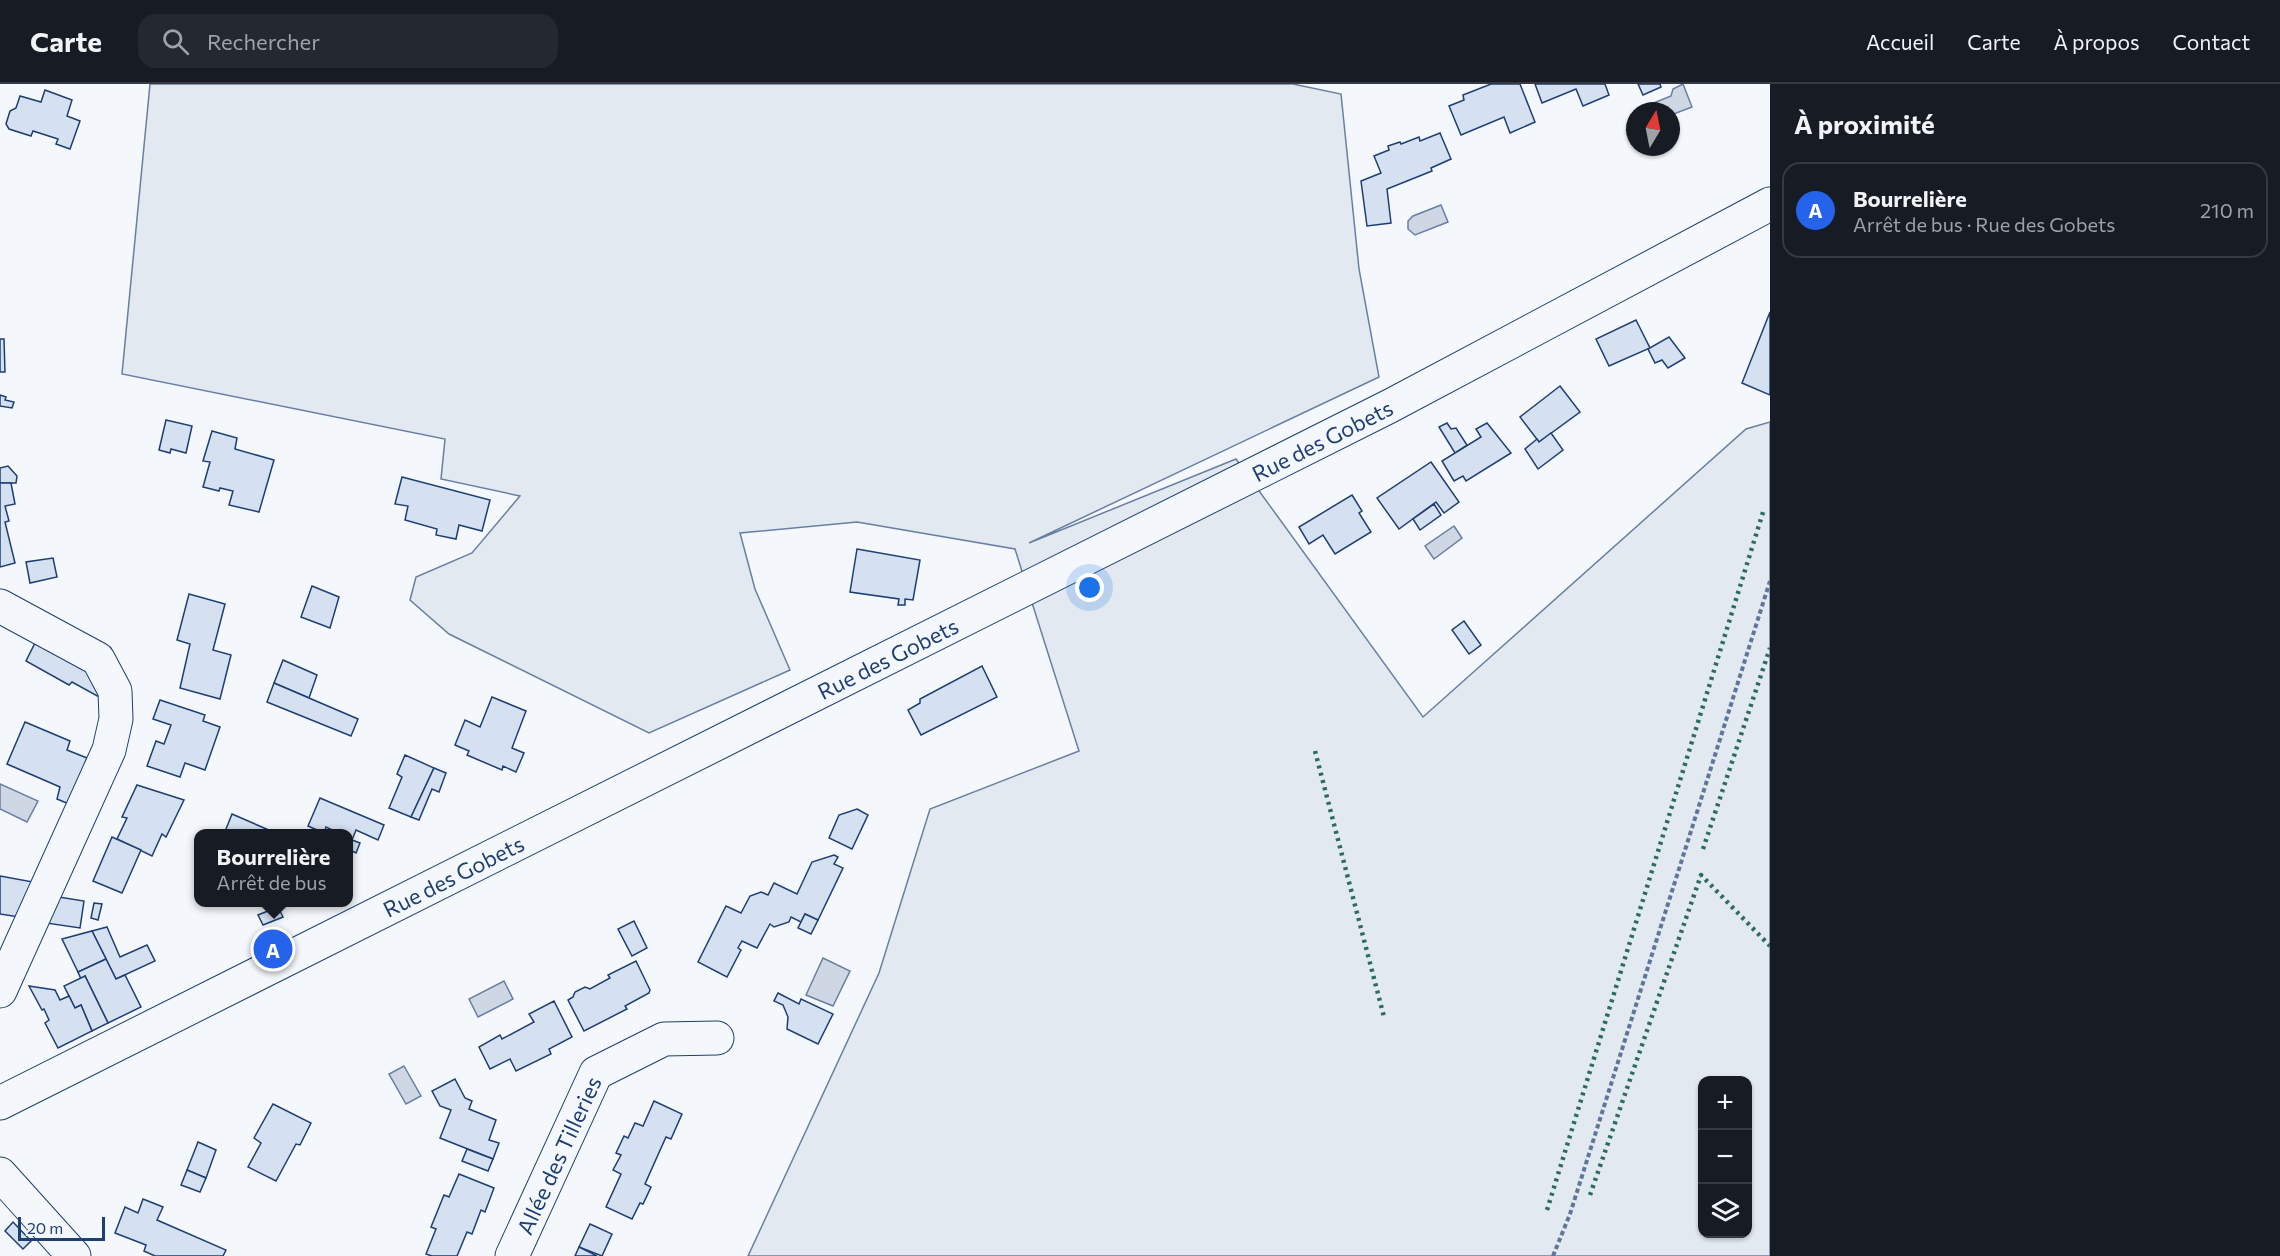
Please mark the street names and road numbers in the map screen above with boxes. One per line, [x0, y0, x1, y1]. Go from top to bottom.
street label: Rue des Gobets [1247, 393, 1397, 487]
street label: Rue des Gobets [813, 611, 963, 705]
street label: Rue des Gobets [378, 829, 528, 922]
street label: Allée des Tilleries [510, 1072, 606, 1238]

